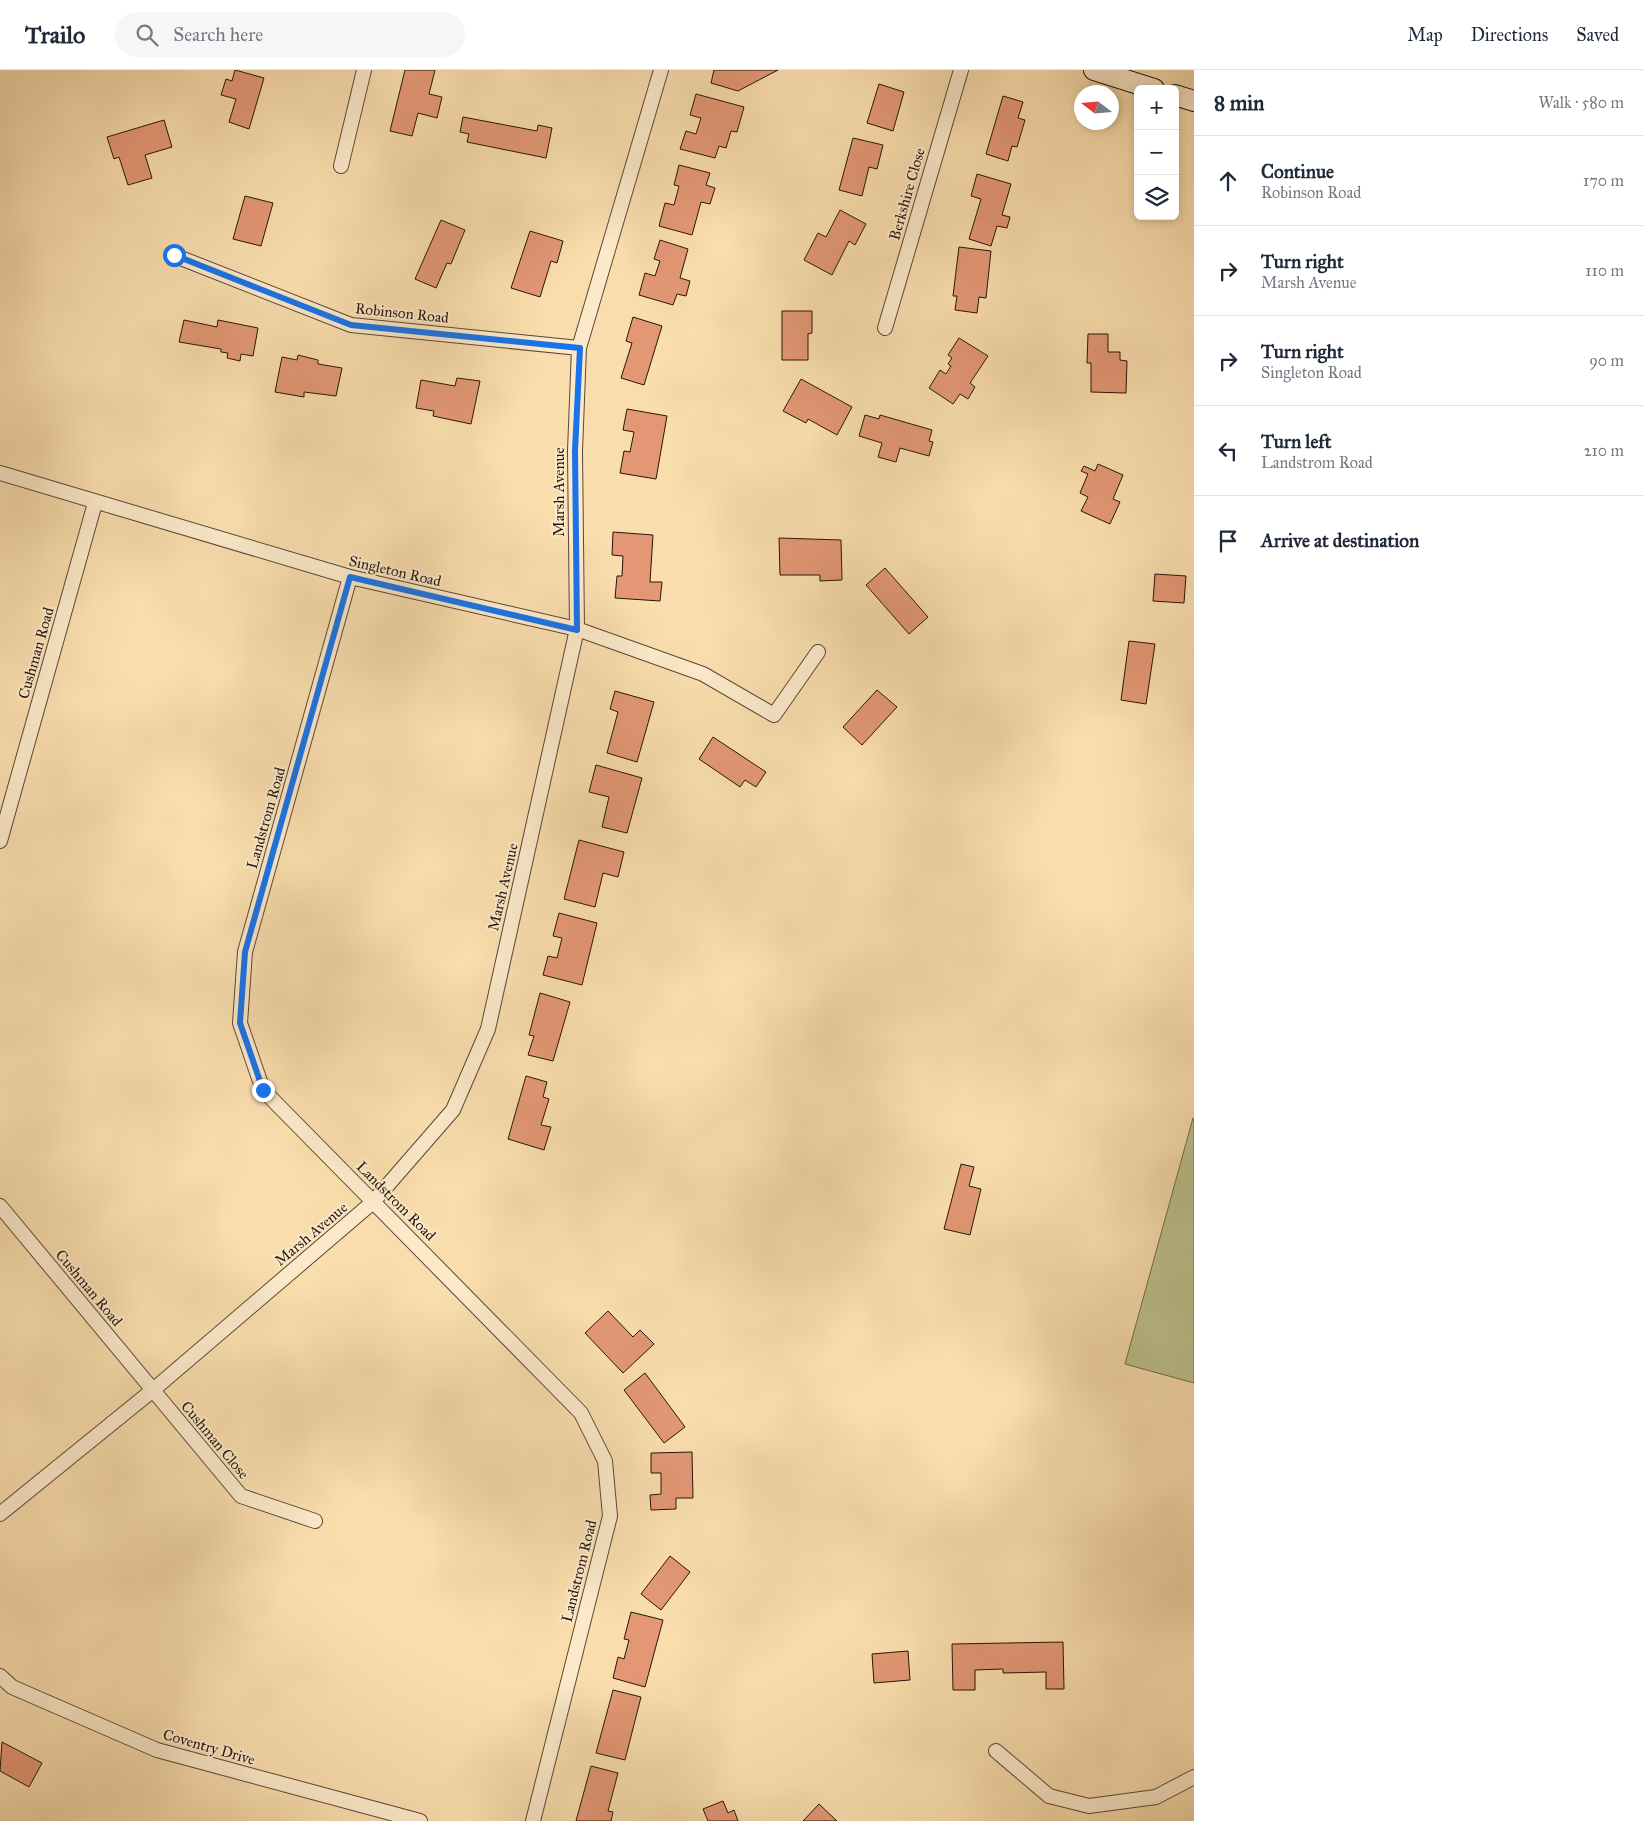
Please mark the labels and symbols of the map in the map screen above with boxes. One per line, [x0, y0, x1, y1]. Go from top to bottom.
north arrow [1074, 85, 1119, 130]
street label: Berkshire Close [885, 146, 929, 242]
route start [163, 244, 186, 267]
street label: Robinson Road [354, 299, 450, 327]
street label: Marsh Avenue [550, 447, 568, 537]
street label: Singleton Road [347, 552, 443, 590]
street label: Cushman Road [14, 605, 58, 701]
street label: Landstrom Road [243, 765, 289, 871]
street label: Marsh Avenue [484, 841, 522, 933]
route end [252, 1079, 275, 1102]
street label: Landstrom Road [353, 1158, 440, 1245]
street label: Marsh Avenue [271, 1198, 351, 1270]
street label: Cushman Road [52, 1246, 126, 1330]
street label: Cushman Close [177, 1397, 253, 1483]
street label: Landstrom Road [558, 1518, 601, 1624]
street label: Coventry Drive [161, 1725, 257, 1769]

